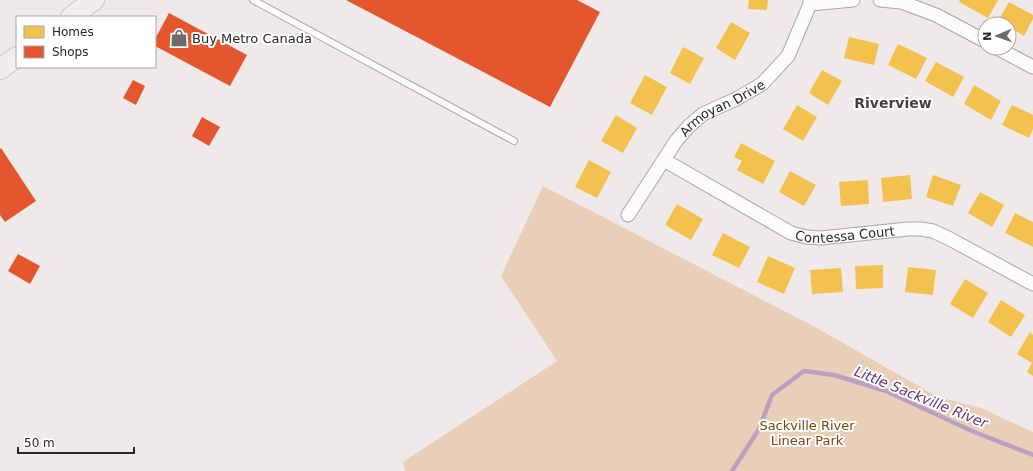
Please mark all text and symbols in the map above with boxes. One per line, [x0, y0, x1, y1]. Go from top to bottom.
legend [16, 16, 156, 68]
north arrow [977, 16, 1017, 56]
text: Homes [52, 25, 94, 39]
shop icon: Buy Metro Canada [169, 28, 189, 48]
place label: Buy Metro Canada [192, 31, 312, 46]
text: N [981, 31, 994, 41]
text: Shops [52, 45, 88, 59]
street label: Armoyan Drive [677, 77, 768, 139]
district label: Riverview [854, 95, 932, 111]
street label: Contessa Court [793, 223, 895, 246]
water label: Little Sackville River [852, 363, 991, 432]
park label: Sackville River Linear Park [759, 418, 855, 448]
scale bar [18, 429, 134, 455]
text: 50 m [24, 436, 55, 450]

